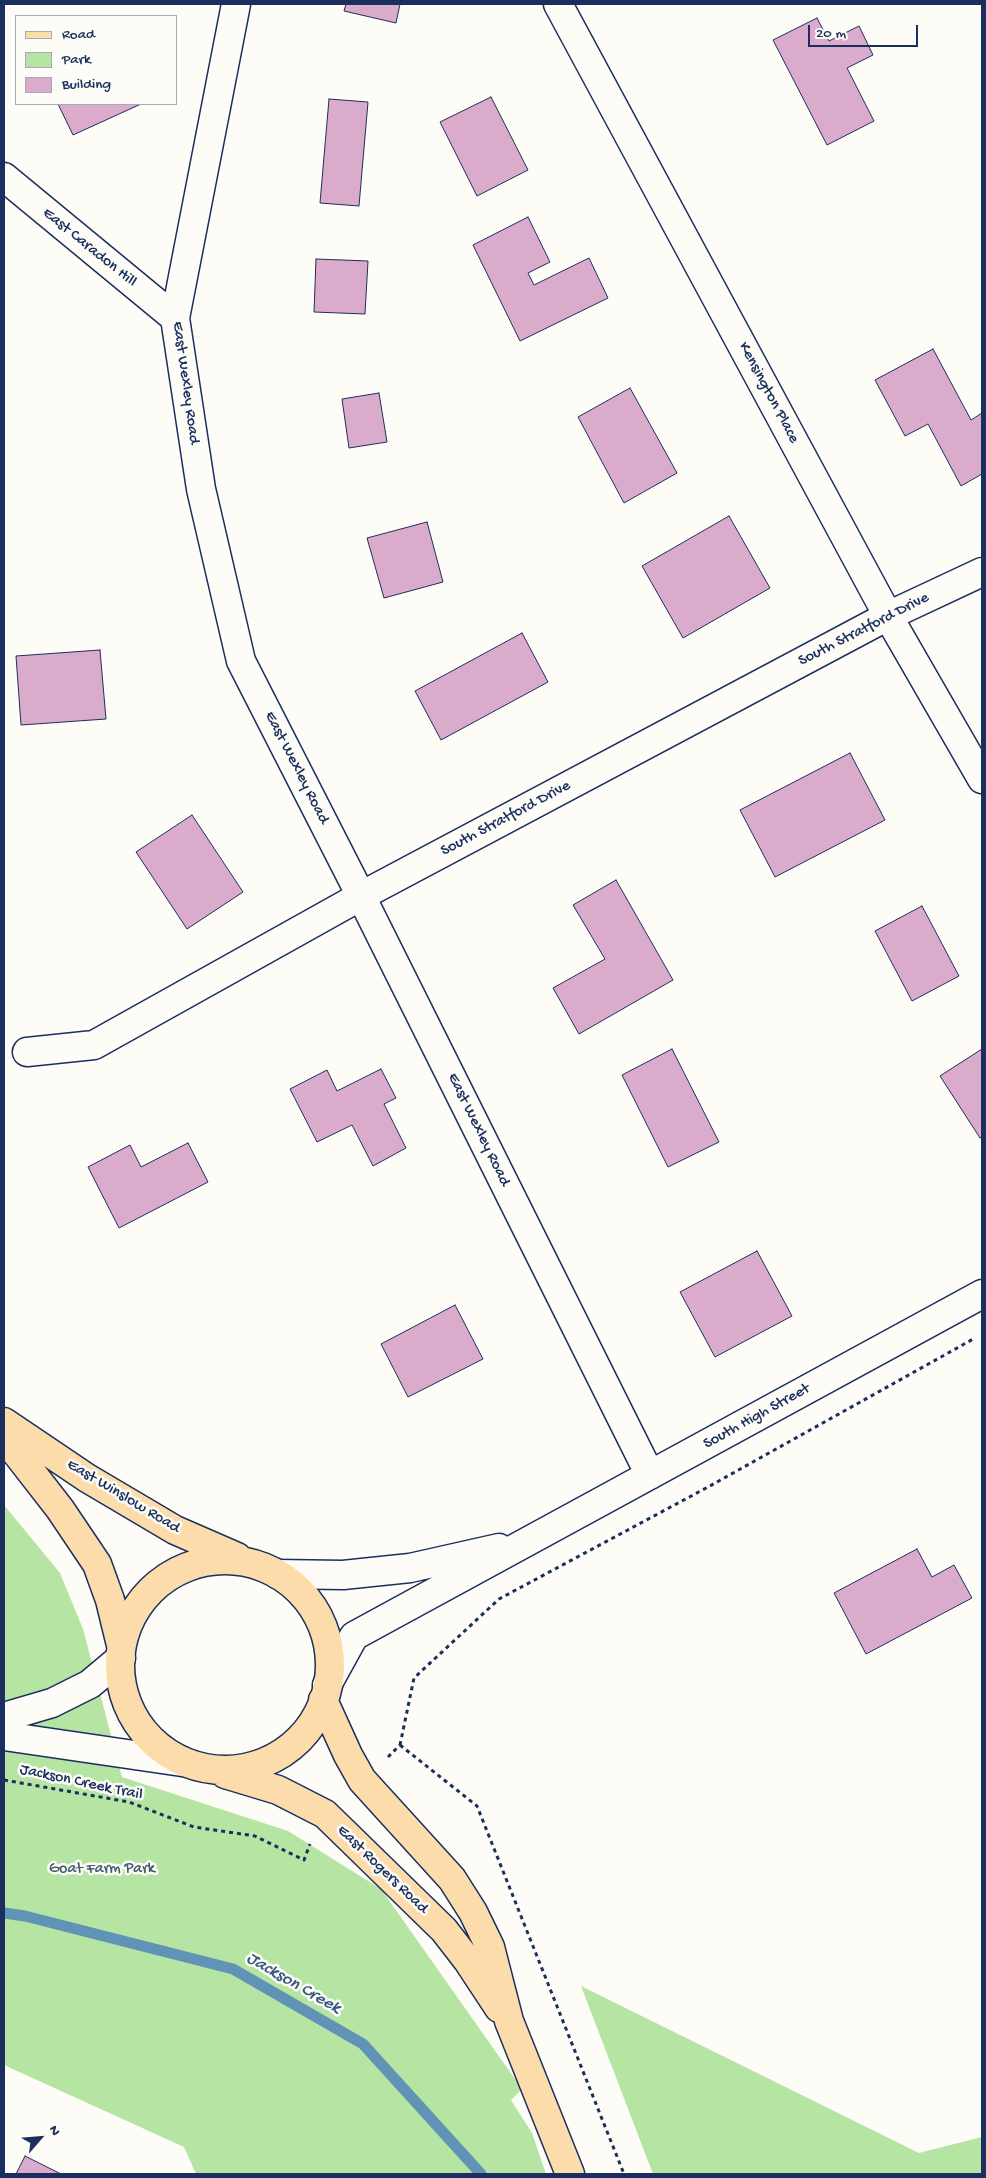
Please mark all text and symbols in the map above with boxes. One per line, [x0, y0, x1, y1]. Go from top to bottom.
legend [15, 15, 178, 105]
scale bar [811, 15, 921, 47]
text: 20 m [816, 25, 846, 43]
text: Road [62, 26, 95, 44]
text: Park [62, 51, 91, 69]
text: Building [62, 76, 111, 94]
street label: East Caradon Hill [38, 204, 140, 292]
street label: East Wexley Road [167, 320, 203, 446]
street label: Kensington Place [733, 339, 803, 447]
street label: South Stratford Drive [795, 589, 933, 671]
street label: East Wexley Road [259, 709, 333, 827]
street label: South Stratford Drive [438, 777, 574, 861]
street label: East Wexley Road [442, 1070, 514, 1190]
street label: South High Street [700, 1380, 814, 1454]
street label: East Winslow Road [63, 1456, 183, 1538]
street label: Jackson Creek Trail [18, 1761, 144, 1805]
street label: East Rogers Road [332, 1822, 432, 1918]
park label: Goat Farm Park [49, 1860, 155, 1880]
water label: Jackson Creek [242, 1948, 344, 2020]
north arrow [15, 2113, 65, 2163]
text: N [44, 2123, 63, 2139]

